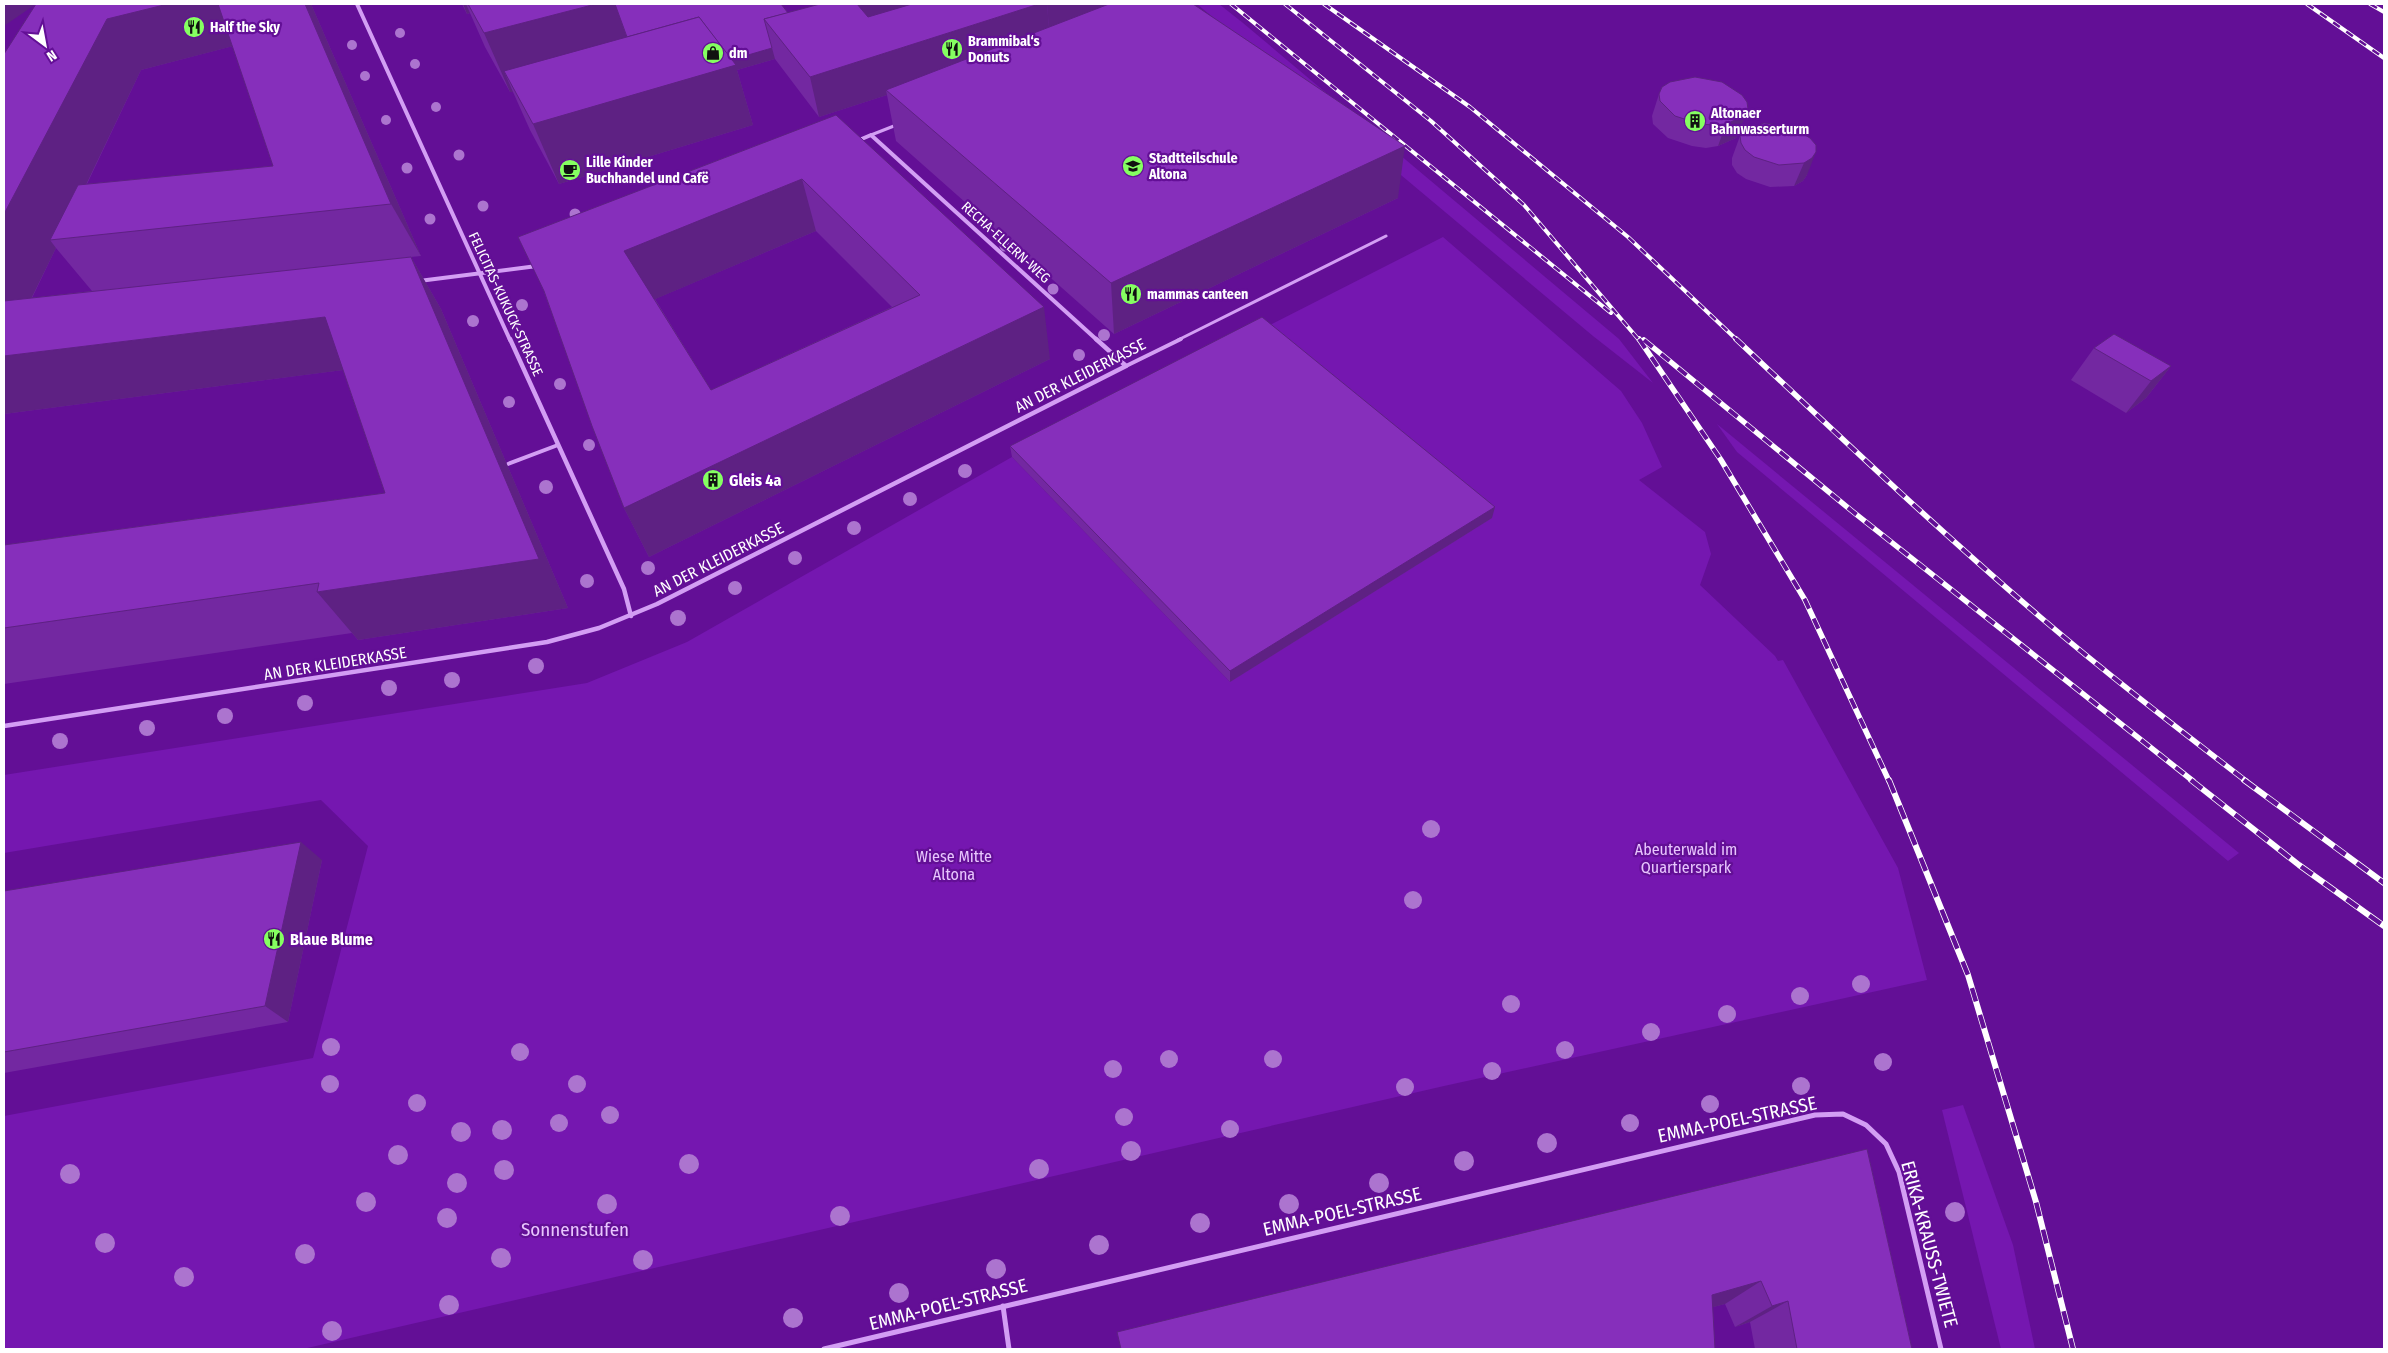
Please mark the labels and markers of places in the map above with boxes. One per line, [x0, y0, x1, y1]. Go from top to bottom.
restaurant icon: Half the Sky [182, 15, 206, 39]
place label: Half the Sky [210, 19, 280, 36]
place label: Brammibal‘s Donuts [968, 33, 1040, 66]
restaurant icon: Brammibal‘s Donuts [940, 37, 964, 61]
shop icon: dm [701, 41, 725, 65]
place label: dm [729, 45, 748, 62]
place label: Altonaer Bahnwasserturm [1710, 105, 1809, 138]
building icon: Altonaer Bahnwasserturm [1683, 109, 1707, 133]
place label: Stadtteilschule Altona [1148, 150, 1237, 183]
place label: Lille Kinder Buchhandel und Cafë [586, 154, 709, 187]
school or university icon: Stadtteilschule Altona [1121, 154, 1145, 178]
cafe icon: Lille Kinder Buchhandel und Cafë [558, 158, 582, 182]
restaurant icon: mammas canteen [1119, 282, 1143, 306]
place label: mammas canteen [1147, 286, 1248, 303]
building icon: Gleis 4a [701, 468, 725, 492]
place label: Gleis 4a [729, 471, 782, 490]
restaurant icon: Blaue Blume [262, 927, 286, 951]
place label: Blaue Blume [290, 930, 373, 949]

